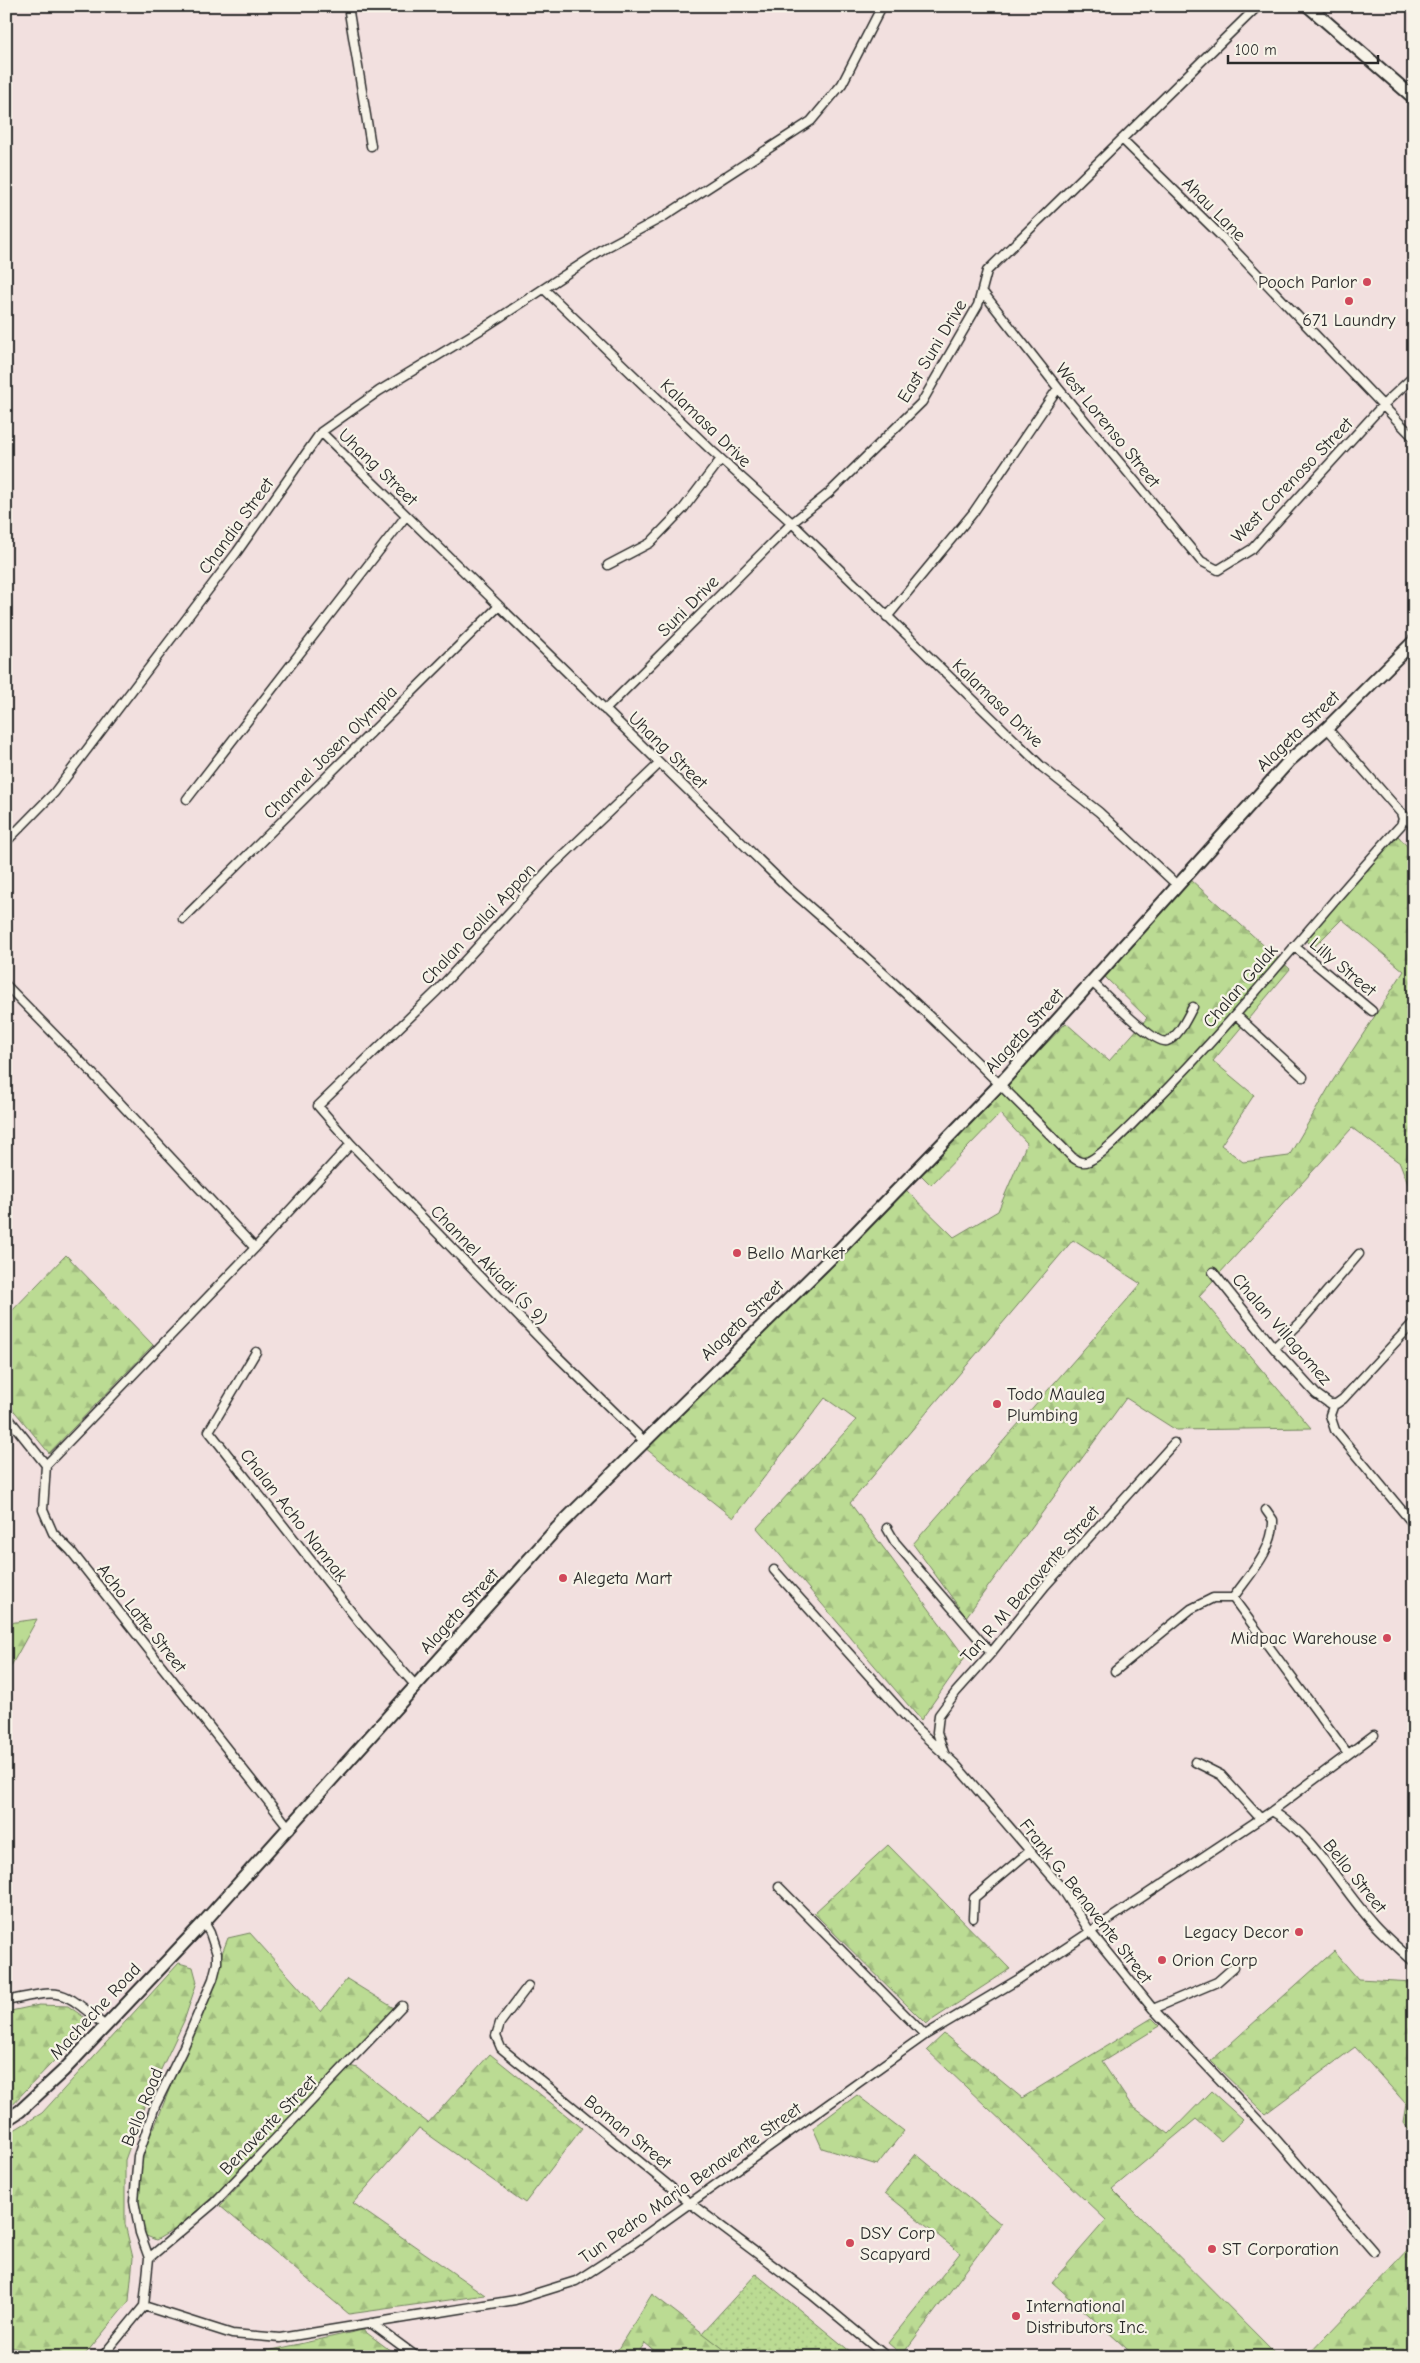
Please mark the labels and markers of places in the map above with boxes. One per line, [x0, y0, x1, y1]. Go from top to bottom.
place label: Pooch Parlor [1258, 272, 1358, 293]
marker: Pooch Parlor [1361, 276, 1373, 288]
marker: 671 Laundry [1343, 295, 1355, 307]
place label: 671 Laundry [1302, 310, 1397, 331]
place label: Bello Market [747, 1243, 845, 1264]
marker: Bello Market [731, 1247, 743, 1259]
place label: Todo Mauleg Plumbing [1007, 1384, 1105, 1426]
marker: Todo Mauleg Plumbing [991, 1398, 1003, 1410]
place label: Alegeta Mart [573, 1568, 672, 1589]
marker: Alegeta Mart [557, 1572, 569, 1584]
place label: Midpac Warehouse [1230, 1628, 1377, 1649]
marker: Midpac Warehouse [1381, 1632, 1393, 1644]
place label: Legacy Decor [1184, 1922, 1290, 1943]
marker: Legacy Decor [1293, 1926, 1305, 1938]
place label: Orion Corp [1172, 1950, 1258, 1971]
marker: Orion Corp [1156, 1954, 1168, 1966]
place label: DSY Corp Scapyard [860, 2223, 935, 2265]
marker: DSY Corp Scapyard [844, 2237, 856, 2249]
place label: ST Corporation [1222, 2239, 1339, 2260]
marker: ST Corporation [1206, 2243, 1218, 2255]
place label: International Distributors Inc. [1026, 2296, 1148, 2338]
marker: International Distributors Inc. [1010, 2310, 1022, 2322]

